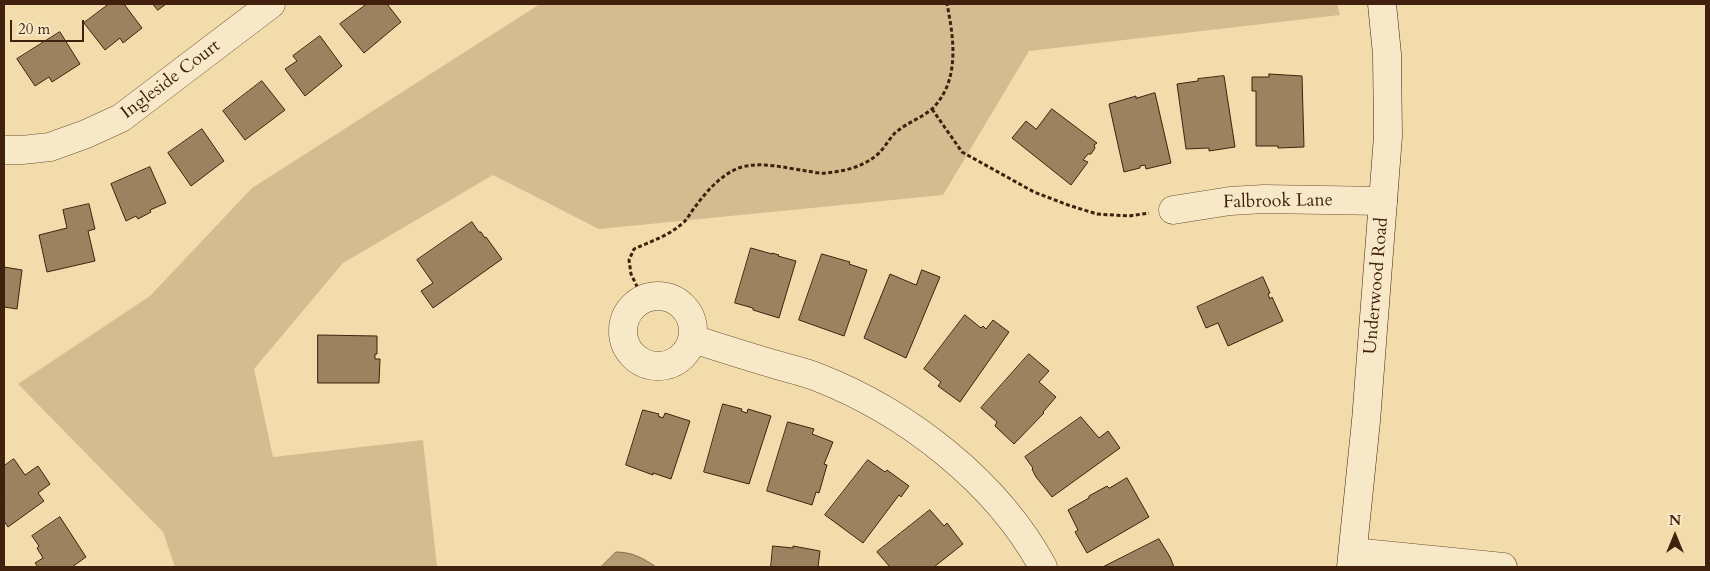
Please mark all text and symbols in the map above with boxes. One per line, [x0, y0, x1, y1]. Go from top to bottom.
scale bar [12, 10, 86, 42]
text: 20 m [18, 19, 50, 39]
street label: Ingleside Court [117, 36, 225, 124]
street label: Falbrook Lane [1223, 190, 1333, 214]
street label: Underwood Road [1360, 217, 1394, 355]
north arrow [1650, 511, 1700, 561]
text: N [1669, 511, 1681, 530]

